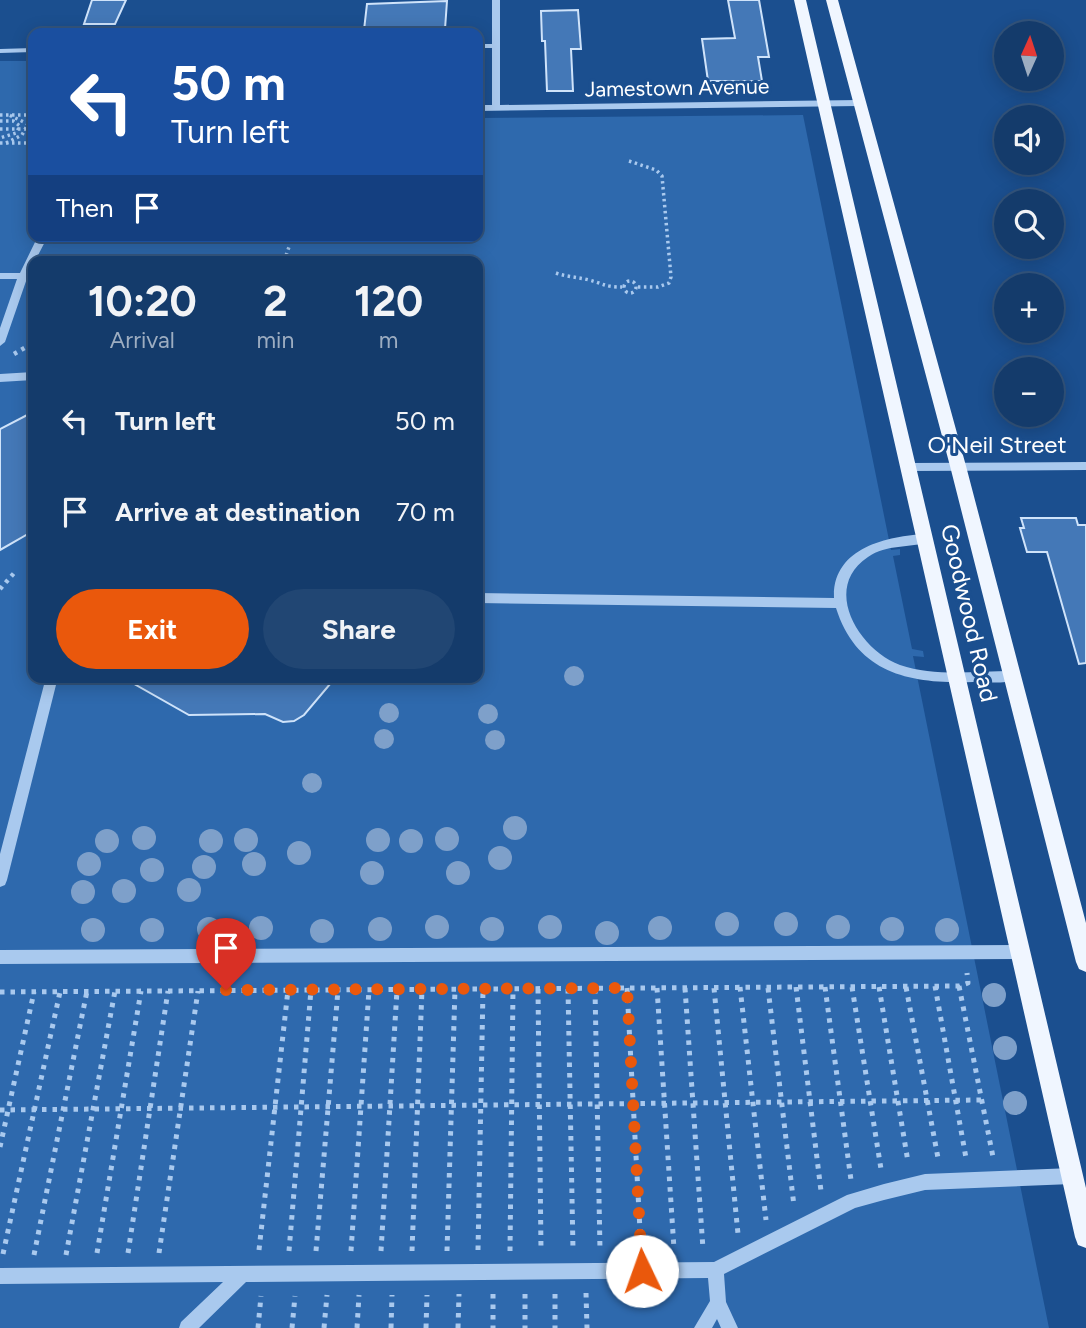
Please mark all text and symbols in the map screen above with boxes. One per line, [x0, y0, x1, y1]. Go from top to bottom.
north arrow [994, 21, 1064, 91]
map controls [994, 21, 1064, 427]
text: 50 m [171, 53, 286, 112]
icon: left [56, 56, 147, 147]
street label: Jamestown Avenue [584, 73, 770, 102]
button: sound [994, 105, 1064, 175]
text: Turn left [171, 113, 290, 151]
icon: arrive [128, 189, 166, 227]
button: search [994, 189, 1064, 259]
text: Then [56, 192, 114, 224]
button: + [994, 273, 1064, 343]
text: 10:20 [88, 276, 197, 327]
text: 2 [263, 276, 288, 327]
text: 120 [354, 276, 423, 327]
text: Arrival [110, 326, 175, 354]
text: min [257, 326, 294, 354]
text: m [379, 326, 398, 354]
button: − [994, 357, 1064, 427]
icon: left [56, 402, 94, 440]
text: Turn left [115, 405, 216, 437]
text: 50 m [395, 405, 455, 437]
street label: O'Neil Street [927, 430, 1067, 459]
icon: arrive [56, 493, 94, 531]
text: Arrive at destination [115, 496, 360, 528]
text: 70 m [396, 496, 455, 528]
street label: Goodwood Road [935, 521, 1004, 705]
button: Exit [56, 589, 249, 669]
button: Share [263, 589, 455, 669]
pin [196, 918, 256, 990]
icon: arrive [207, 929, 245, 967]
position arrow [605, 1234, 679, 1308]

